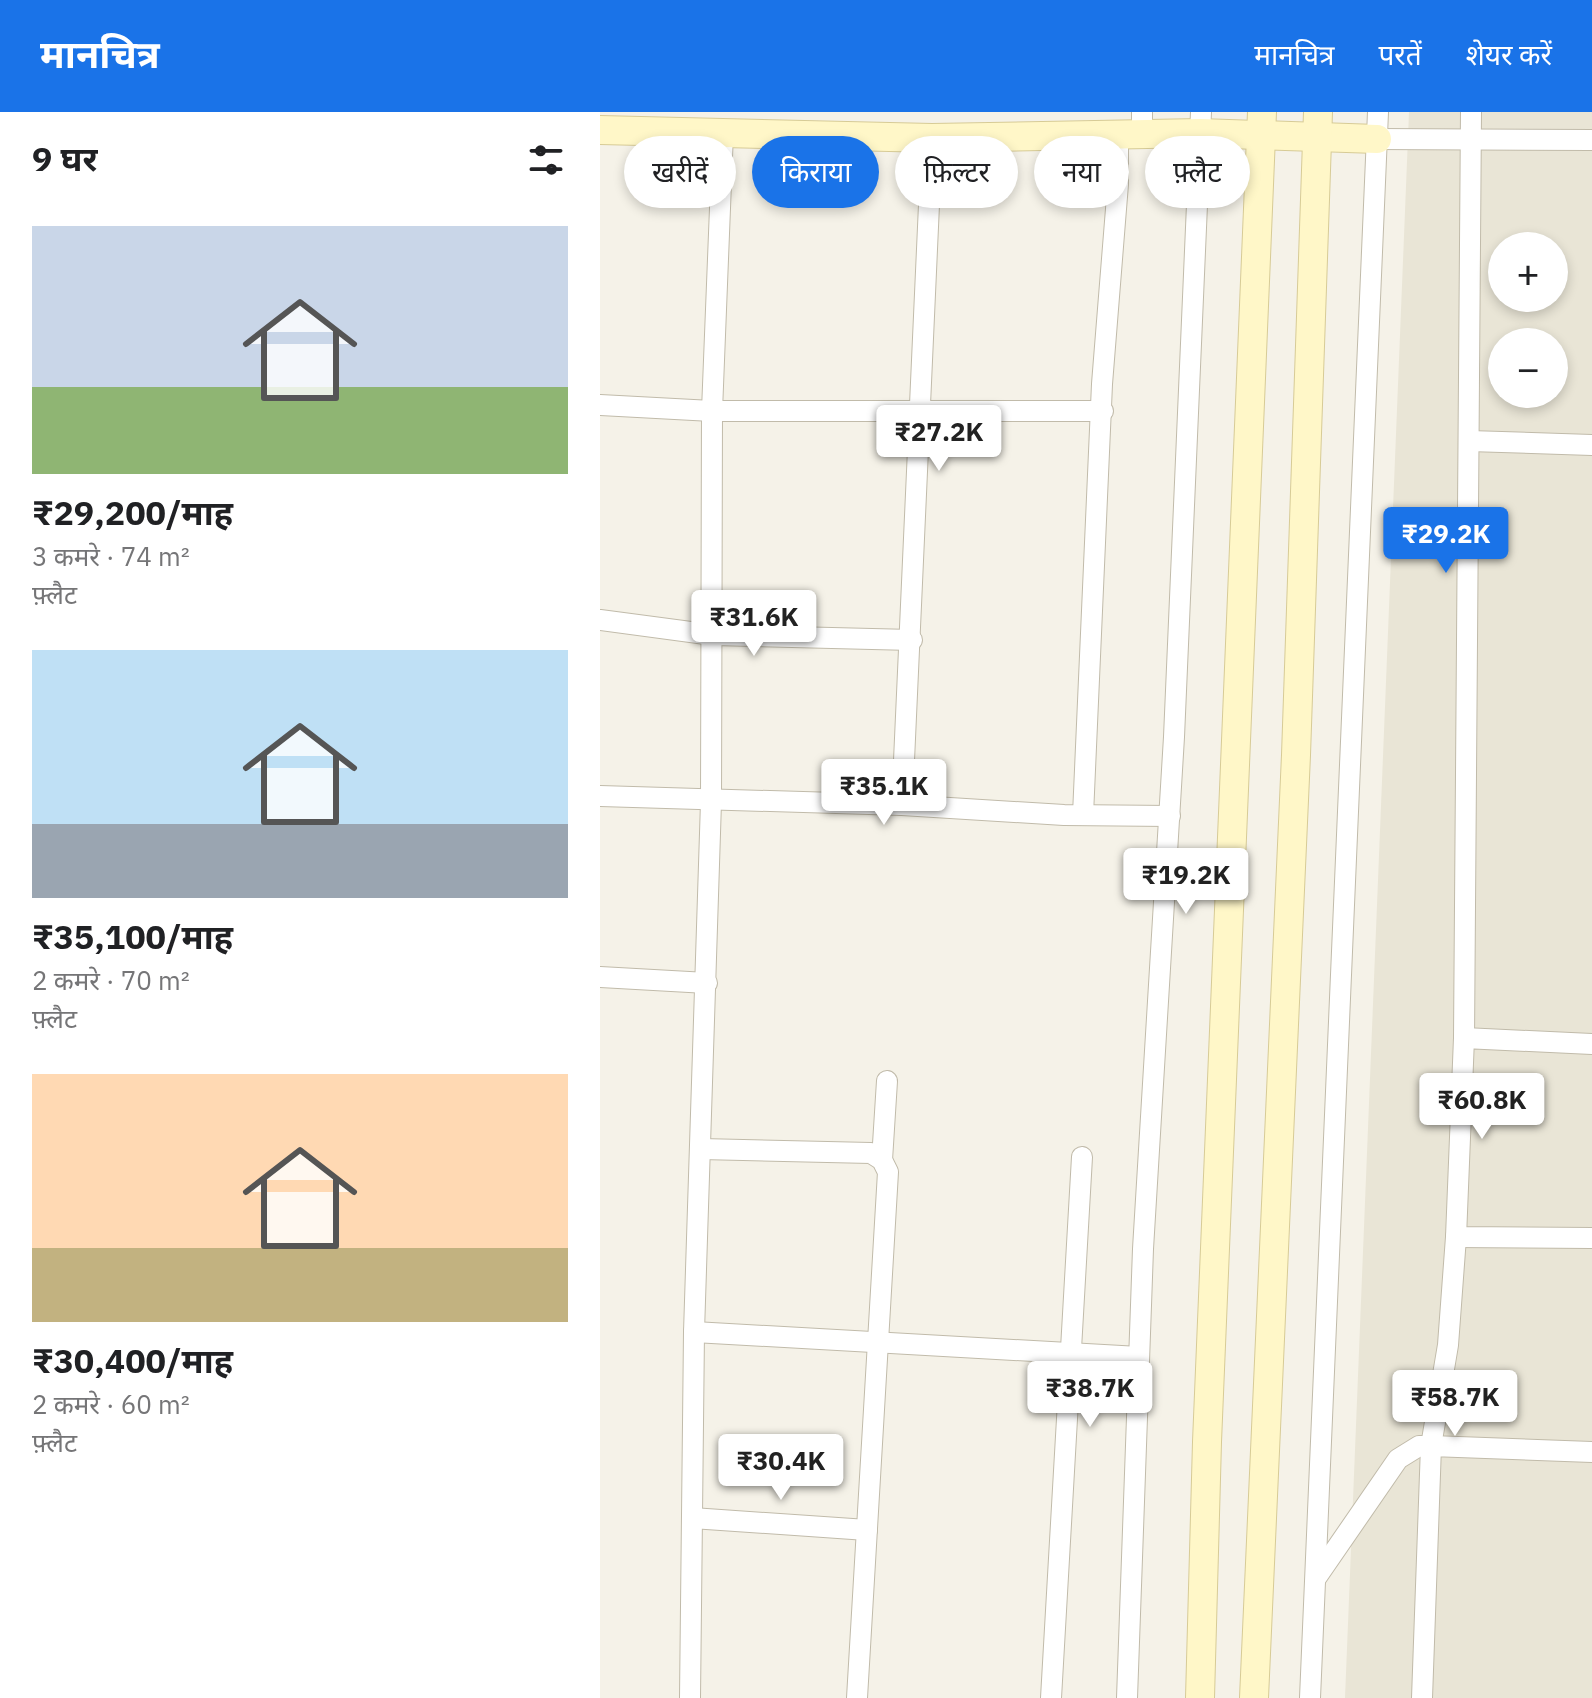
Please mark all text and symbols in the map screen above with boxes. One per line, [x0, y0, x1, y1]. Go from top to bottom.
text: मानचित्र [40, 29, 160, 78]
text: मानचित्र [1254, 36, 1334, 73]
text: परतें [1378, 36, 1422, 73]
text: शेयर करें [1466, 36, 1552, 73]
text: 9 घर [32, 136, 97, 180]
chip: खरीदें [624, 136, 736, 208]
chip: किराया [752, 136, 879, 208]
chip: फ़िल्टर [895, 136, 1018, 208]
chip: नया [1034, 136, 1129, 208]
chip: फ़्लैट [1145, 136, 1250, 208]
icon: filters [524, 138, 568, 182]
map controls [1488, 232, 1568, 408]
button: + [1488, 232, 1568, 312]
icon: home [228, 278, 372, 422]
button: − [1488, 328, 1568, 408]
pin: ₹27.2K [874, 405, 1004, 473]
text: ₹27.2K [894, 414, 984, 448]
text: ₹29,200/माह [32, 490, 233, 534]
pin: ₹29.2K [1381, 507, 1511, 575]
text: ₹29.2K [1401, 516, 1491, 550]
text: 3 कमरे · 74 m² [32, 539, 190, 573]
text: फ़्लैट [32, 577, 77, 611]
pin: ₹31.6K [689, 590, 819, 658]
text: ₹31.6K [709, 599, 799, 633]
icon: home [228, 702, 372, 846]
pin: ₹35.1K [819, 759, 949, 827]
text: ₹35.1K [839, 768, 929, 802]
pin: ₹19.2K [1121, 848, 1251, 916]
text: ₹19.2K [1141, 857, 1231, 891]
text: ₹35,100/माह [32, 914, 233, 958]
text: 2 कमरे · 70 m² [32, 963, 190, 997]
text: फ़्लैट [32, 1001, 77, 1035]
pin: ₹60.8K [1417, 1073, 1547, 1141]
text: ₹60.8K [1437, 1082, 1527, 1116]
icon: home [228, 1126, 372, 1270]
text: ₹30,400/माह [32, 1338, 233, 1382]
pin: ₹38.7K [1025, 1361, 1155, 1429]
text: ₹38.7K [1045, 1370, 1135, 1404]
pin: ₹58.7K [1390, 1370, 1520, 1438]
text: ₹58.7K [1410, 1379, 1500, 1413]
text: 2 कमरे · 60 m² [32, 1387, 190, 1421]
text: फ़्लैट [32, 1425, 77, 1459]
pin: ₹30.4K [716, 1434, 846, 1502]
text: ₹30.4K [736, 1443, 826, 1477]

